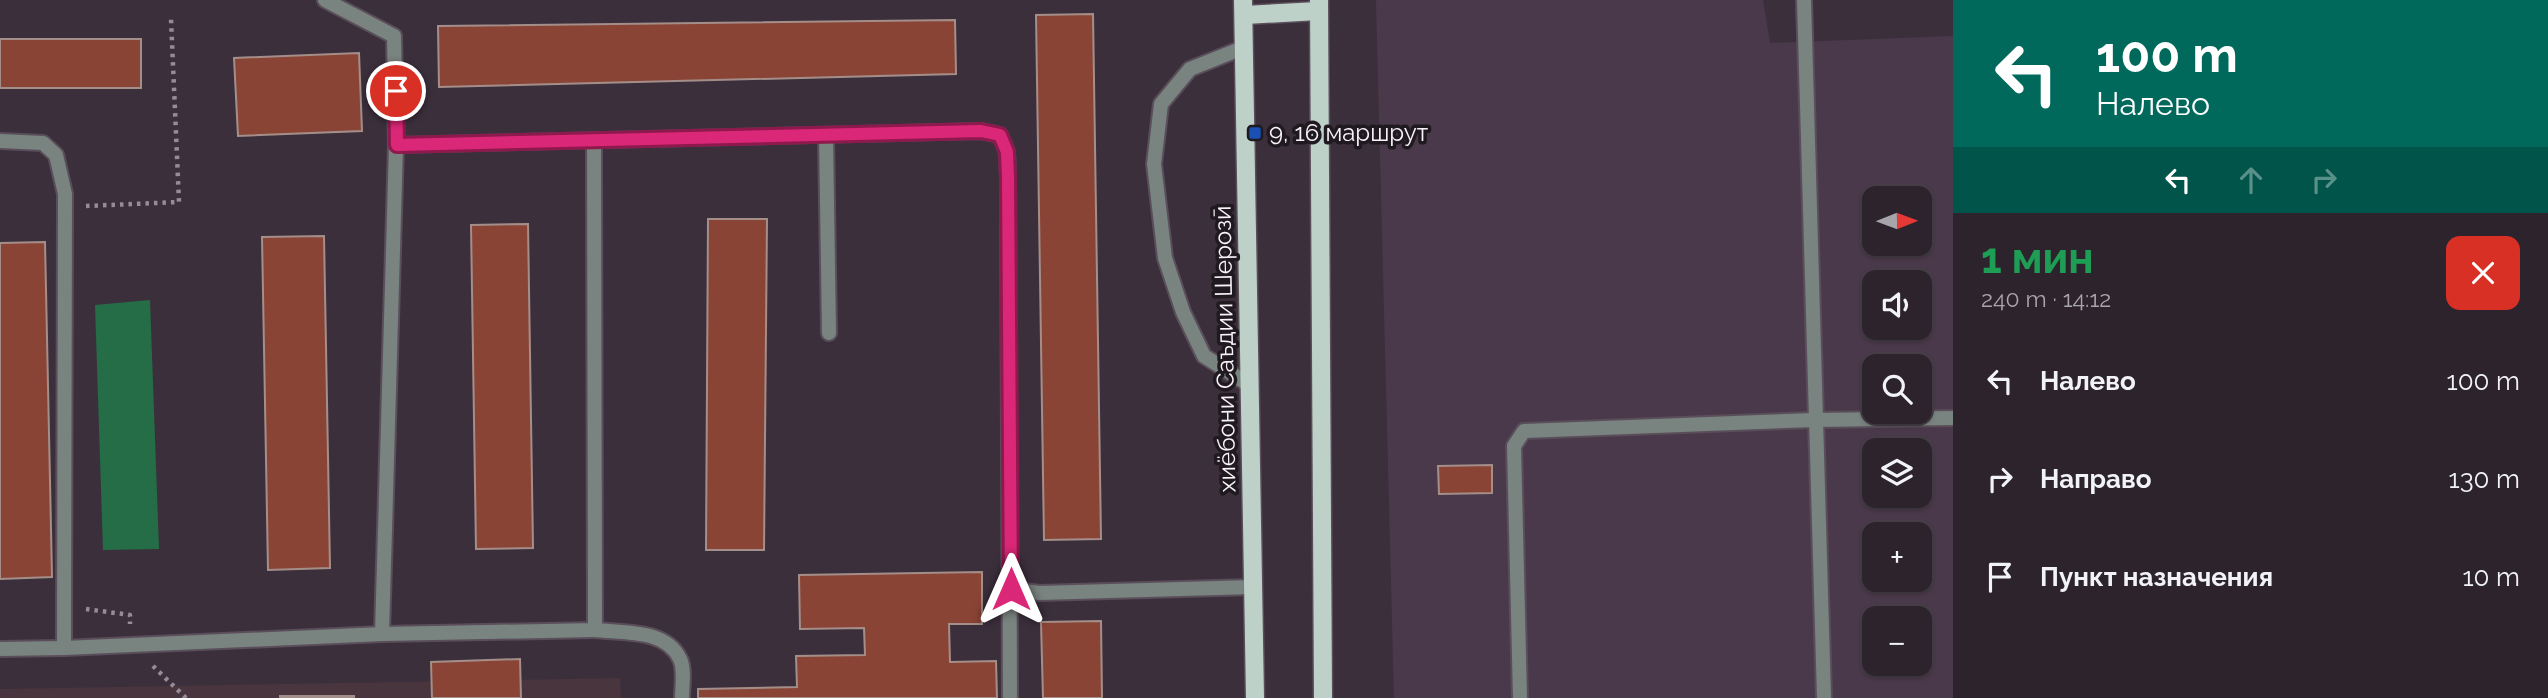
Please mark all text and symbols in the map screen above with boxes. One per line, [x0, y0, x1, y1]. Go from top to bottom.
text: 100 m [2096, 26, 2238, 83]
icon: left [1981, 28, 2072, 119]
pin [366, 61, 426, 121]
icon: arrive [377, 72, 415, 110]
text: Налево [2096, 85, 2210, 122]
place label: 9, 16 маршрут [1269, 118, 1429, 147]
marker: 9, 16 маршрут [1247, 125, 1263, 141]
icon: left [2159, 161, 2197, 199]
icon: ahead [2232, 161, 2270, 199]
icon: right [2305, 161, 2343, 199]
north arrow [1862, 186, 1932, 256]
map controls [1862, 186, 1932, 676]
street label: хиёбони Саъдии Шерозӣ [1207, 205, 1242, 493]
text: 1 мин [1981, 234, 2094, 283]
button: close [2446, 236, 2520, 310]
button: sound [1862, 270, 1932, 340]
text: 240 m · 14:12 [1981, 285, 2111, 312]
button: search [1862, 354, 1932, 424]
icon: left [1981, 362, 2019, 400]
text: Налево [2040, 366, 2136, 396]
text: 100 m [2447, 366, 2520, 396]
button: layers [1862, 438, 1932, 508]
icon: right [1981, 460, 2019, 498]
text: Направо [2040, 464, 2151, 494]
text: 130 m [2449, 464, 2520, 494]
button: + [1862, 522, 1932, 592]
position arrow [974, 552, 1048, 626]
icon: arrive [1981, 558, 2019, 596]
text: Пункт назначения [2040, 562, 2273, 592]
text: 10 m [2462, 562, 2520, 592]
button: − [1862, 606, 1932, 676]

